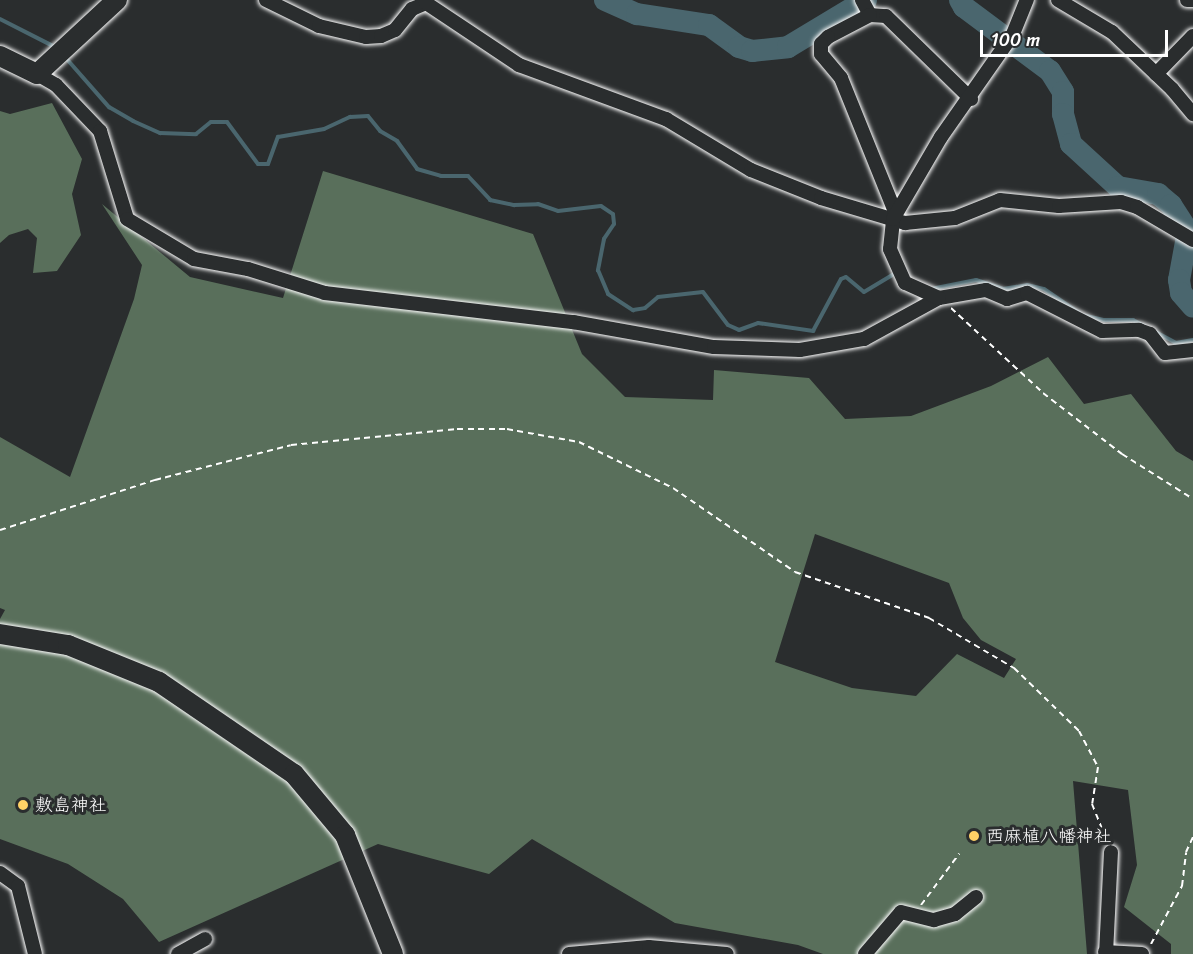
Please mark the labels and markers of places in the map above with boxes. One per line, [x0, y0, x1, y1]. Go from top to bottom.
place label: 敷島神社 [35, 794, 107, 816]
marker: 敷島神社 [16, 798, 30, 812]
place label: 西麻植八幡神社 [986, 825, 1112, 847]
marker: 西麻植八幡神社 [967, 829, 981, 843]

